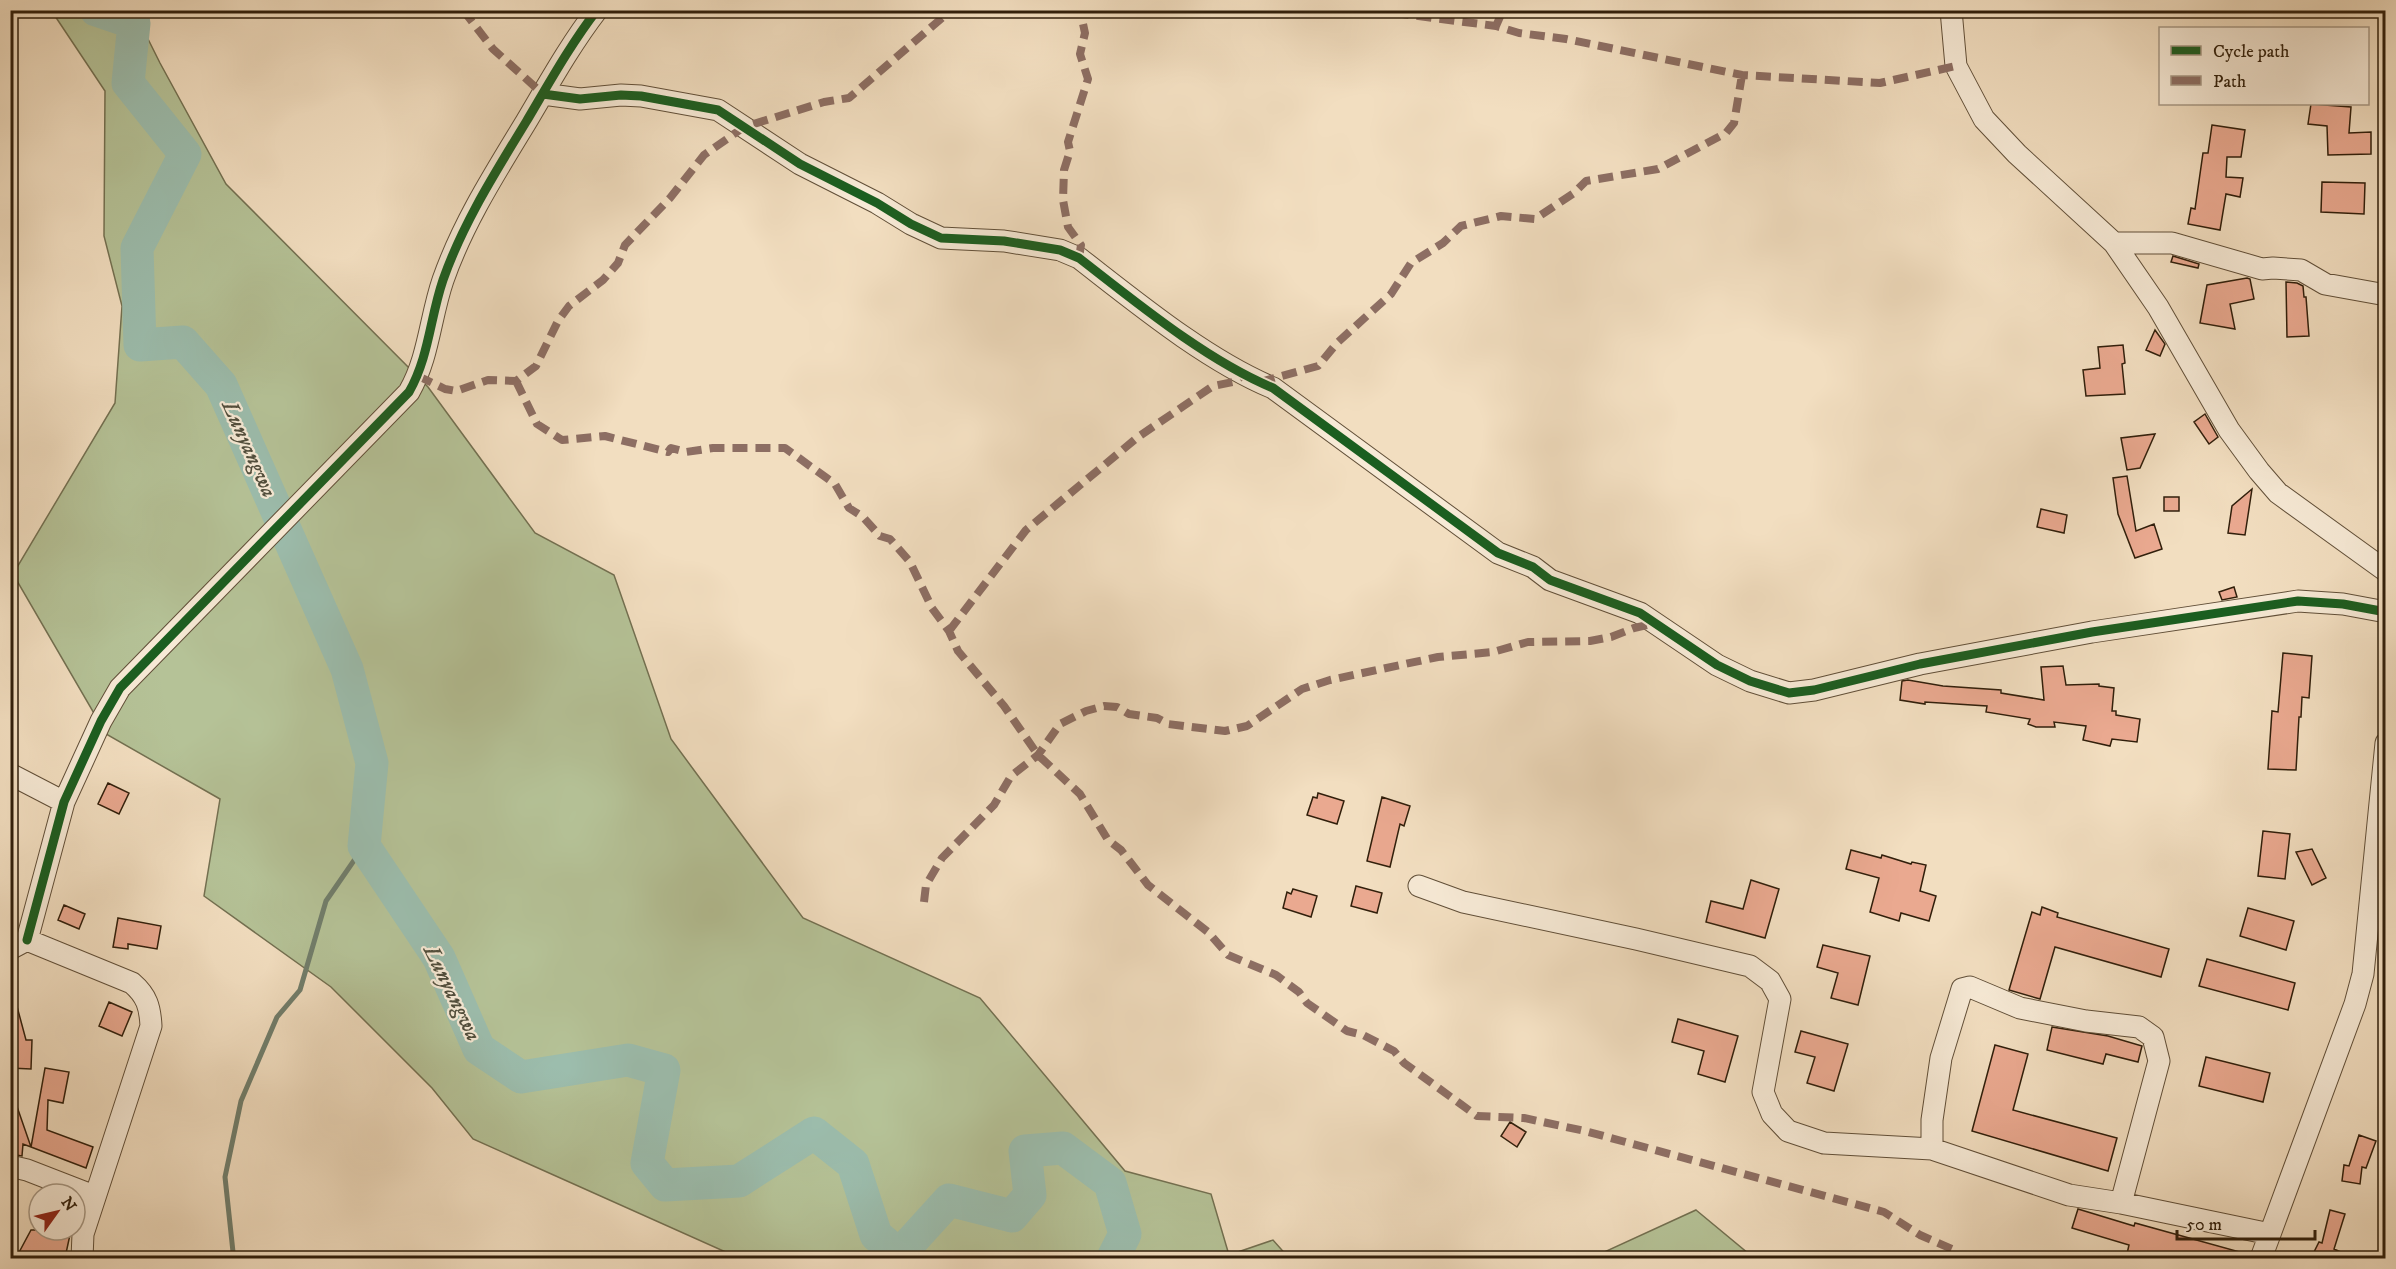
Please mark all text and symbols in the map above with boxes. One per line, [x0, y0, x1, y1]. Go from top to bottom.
legend [2159, 27, 2369, 105]
text: Cycle path [2213, 41, 2290, 63]
text: Path [2213, 71, 2247, 93]
water label: Lunyangwa [215, 395, 282, 502]
water label: Lunyangwa [416, 939, 487, 1045]
north arrow [27, 1182, 87, 1242]
text: N [57, 1193, 81, 1215]
scale bar [2177, 1203, 2315, 1241]
text: 50 m [2186, 1214, 2222, 1236]

